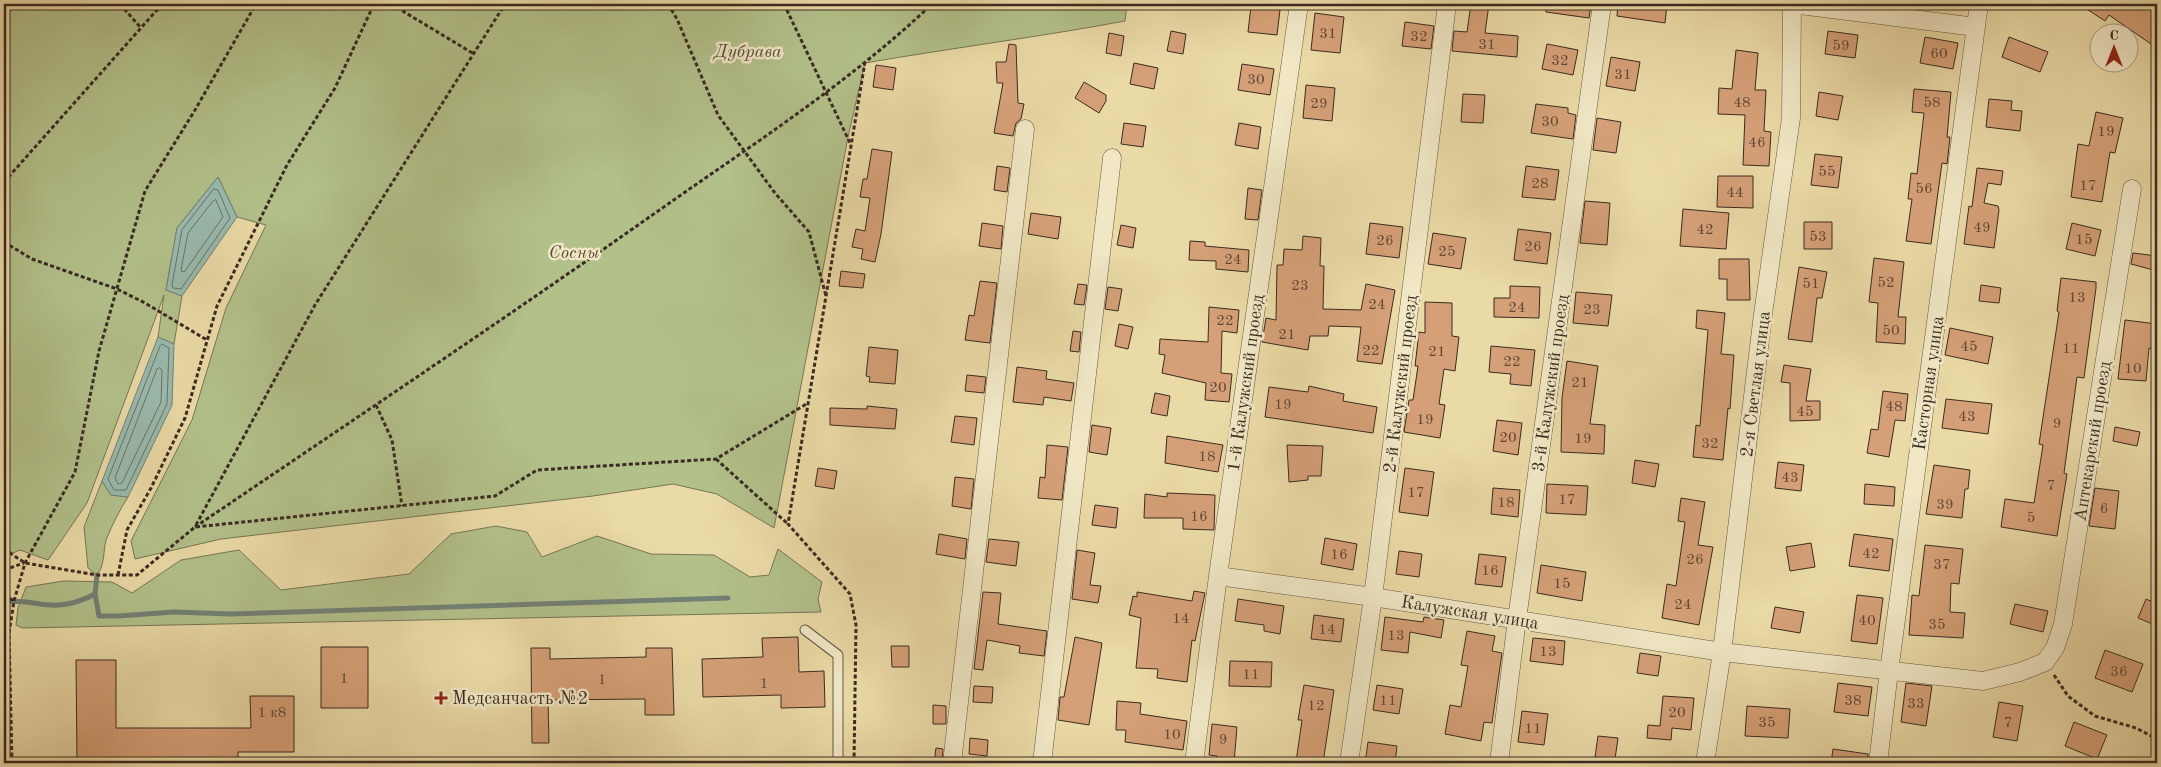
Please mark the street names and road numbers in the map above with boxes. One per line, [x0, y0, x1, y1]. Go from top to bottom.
street label: 1-й Калужский проезд [1225, 293, 1267, 473]
street label: 3-й Калужский проезд [1530, 293, 1572, 473]
street label: 2-й Калужский проезд [1381, 294, 1421, 474]
street label: 2-я Светлая улица [1738, 310, 1774, 458]
street label: Касторная улица [1911, 315, 1947, 452]
street label: Аптекарский проезд [2071, 360, 2115, 523]
street label: Калужская улица [1400, 593, 1540, 633]

